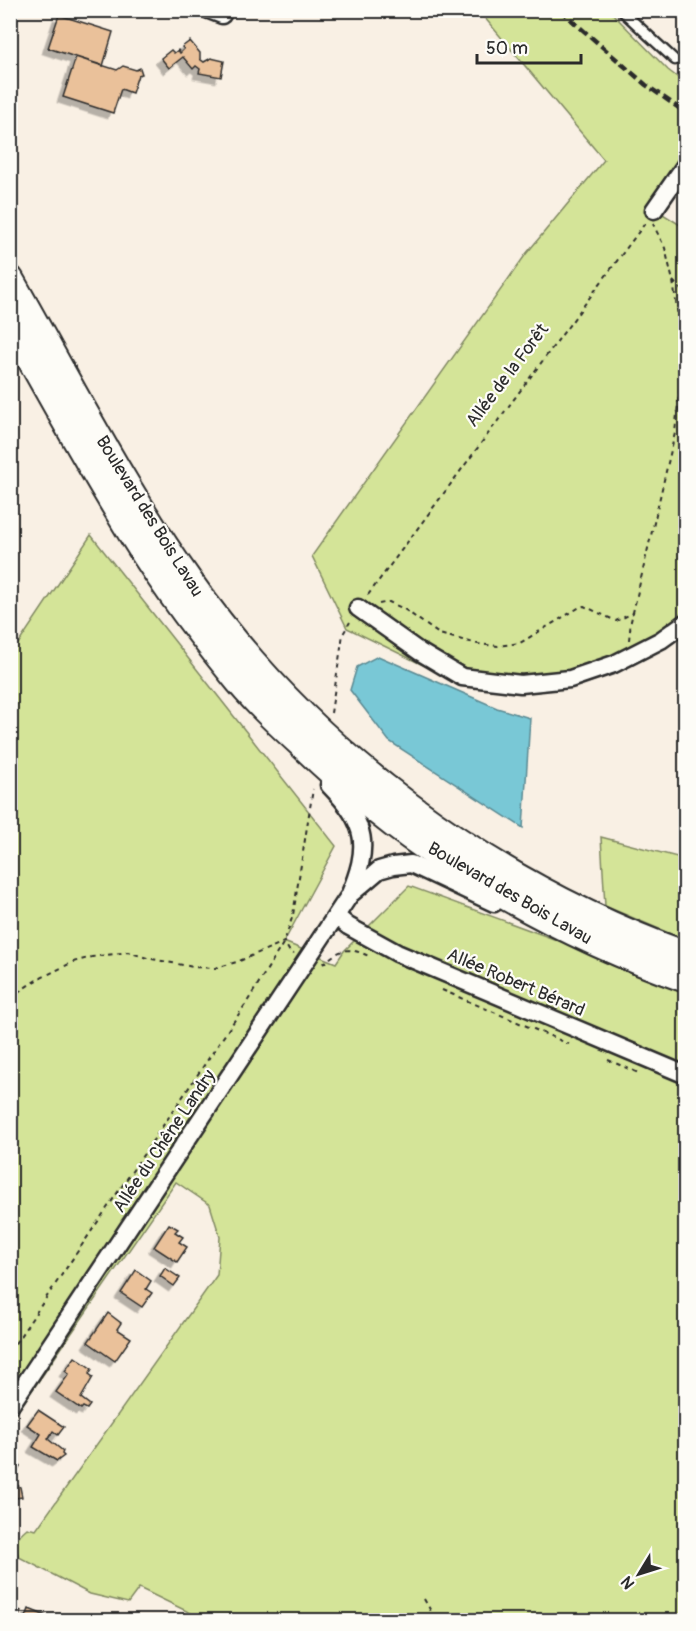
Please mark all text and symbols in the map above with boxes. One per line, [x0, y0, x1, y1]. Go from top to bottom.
scale bar [477, 27, 580, 65]
text: 50 m [486, 37, 528, 60]
street label: Allée de la Forêt [461, 318, 554, 432]
street label: Boulevard des Bois Lavau [91, 431, 209, 601]
street label: Boulevard des Bois Lavau [424, 837, 596, 950]
street label: Allée Robert Bérard [443, 943, 588, 1022]
street label: Allée du Chêne Landry [108, 1065, 221, 1217]
north arrow [609, 1544, 669, 1604]
text: N [617, 1572, 639, 1593]

